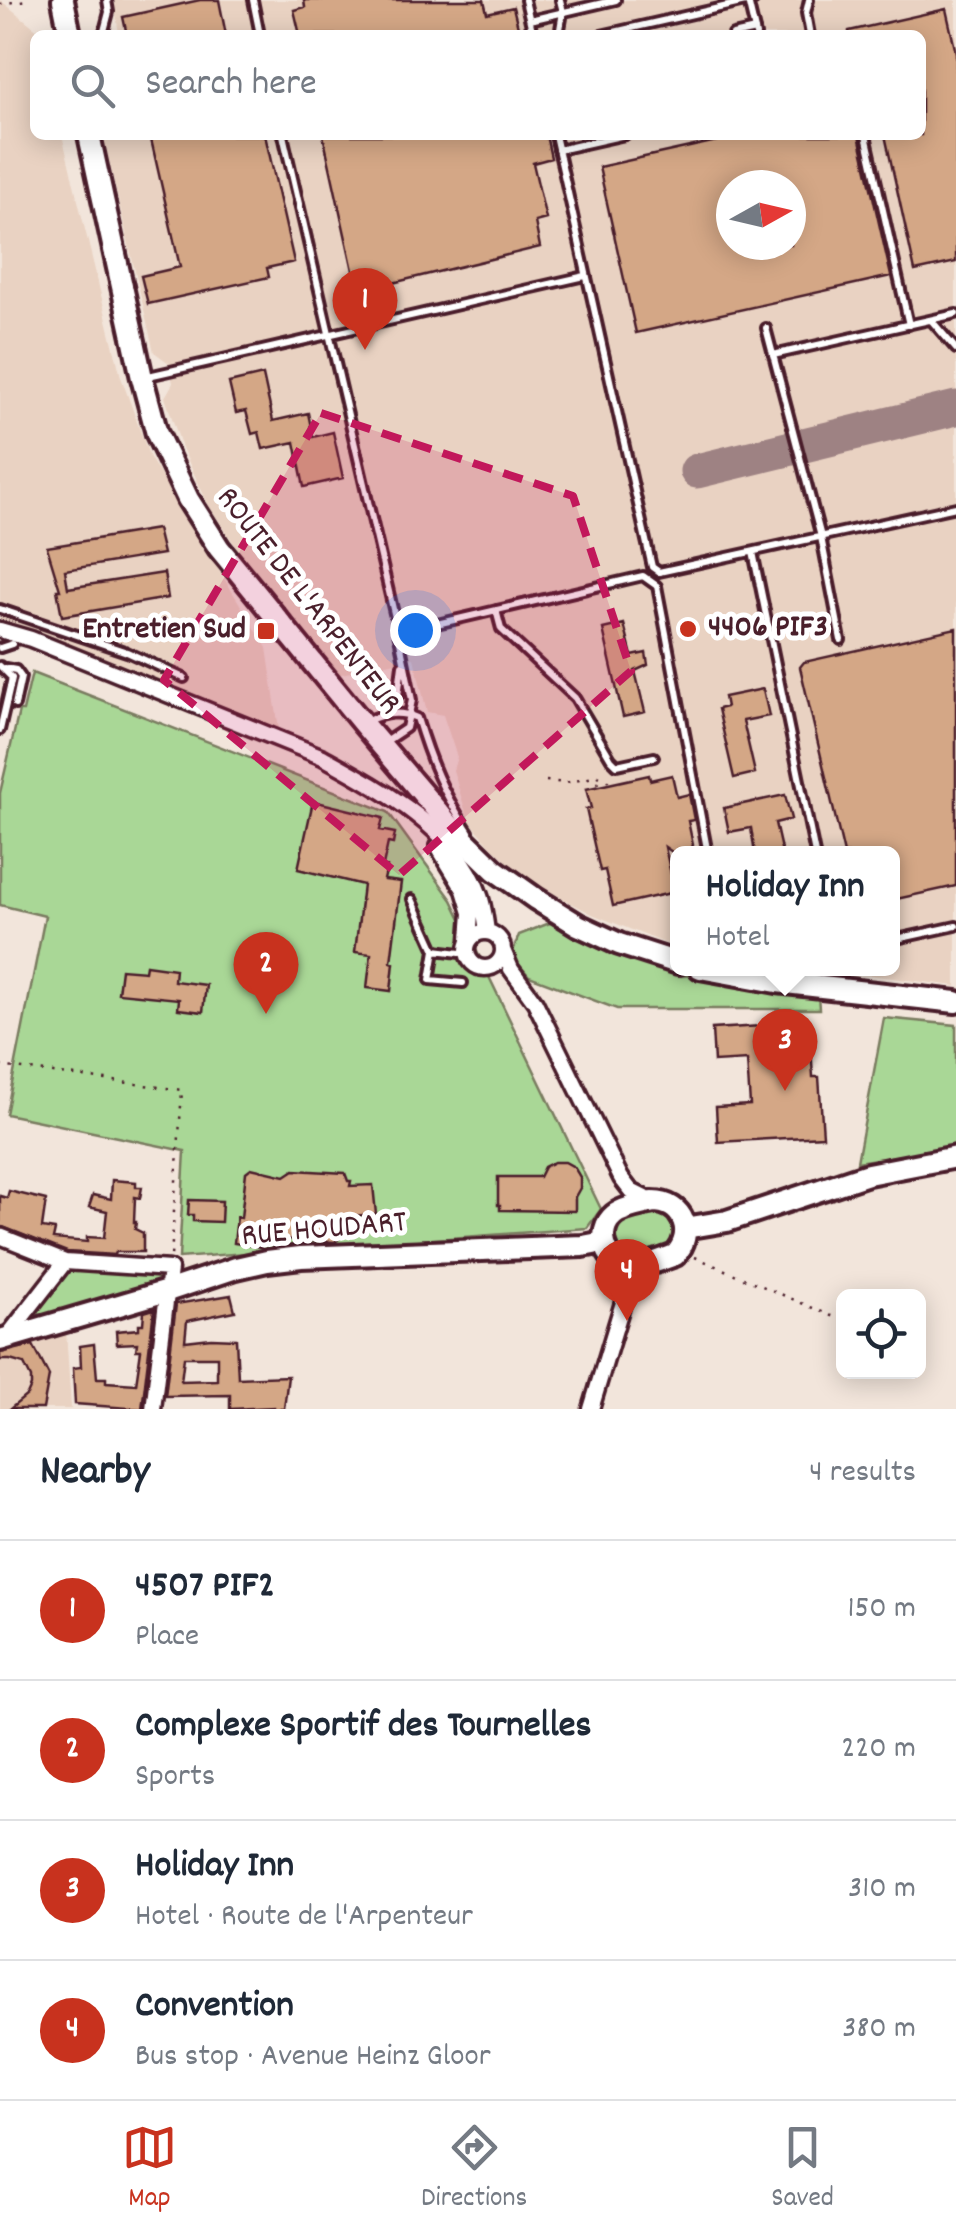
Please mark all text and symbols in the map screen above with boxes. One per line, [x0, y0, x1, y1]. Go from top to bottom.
search box [30, 30, 926, 140]
icon: search [65, 58, 120, 113]
text: Search here [145, 58, 317, 113]
north arrow [716, 170, 806, 260]
pin: 1 [332, 268, 398, 350]
street label: ROUTE DE L'ARPENTEUR [203, 478, 411, 726]
your location [390, 605, 441, 656]
place label: 4406 PIF3 [708, 606, 828, 652]
place label: Entretien Sud [82, 608, 246, 654]
marker: 4406 PIF3 [677, 618, 699, 640]
marker: Entretien Sud [255, 620, 277, 642]
popup [670, 846, 900, 976]
text: Holiday Inn [706, 861, 865, 916]
text: Hotel [706, 916, 770, 962]
pin: 2 [234, 932, 298, 1014]
pin: 3 [752, 1008, 818, 1091]
street label: RUE HOUDART [240, 1201, 409, 1261]
pin: 4 [594, 1238, 660, 1321]
map controls [836, 1289, 926, 1379]
button: locate [836, 1289, 926, 1379]
text: Nearby [40, 1444, 150, 1504]
text: 4 results [809, 1451, 916, 1497]
text: 4507 PIF2 [135, 1560, 275, 1615]
text: 1 [69, 1587, 76, 1633]
text: 150 m [847, 1587, 916, 1633]
text: Place [135, 1615, 199, 1661]
text: Complexe Sportif des Tournelles [135, 1700, 591, 1755]
text: 2 [66, 1727, 79, 1773]
text: 220 m [841, 1727, 916, 1773]
text: Sports [135, 1755, 215, 1801]
text: Holiday Inn [135, 1840, 294, 1895]
text: 3 [65, 1867, 80, 1913]
text: 310 m [848, 1867, 916, 1913]
text: Hotel · Route de l'Arpenteur [135, 1895, 473, 1941]
text: Convention [135, 1980, 294, 2035]
text: 4 [66, 2007, 79, 2053]
text: 380 m [842, 2007, 916, 2053]
text: Bus stop · Avenue Heinz Gloor [135, 2035, 491, 2081]
tab: Map [122, 2120, 177, 2220]
tab: Directions [421, 2120, 527, 2220]
tab: Saved [771, 2120, 834, 2220]

